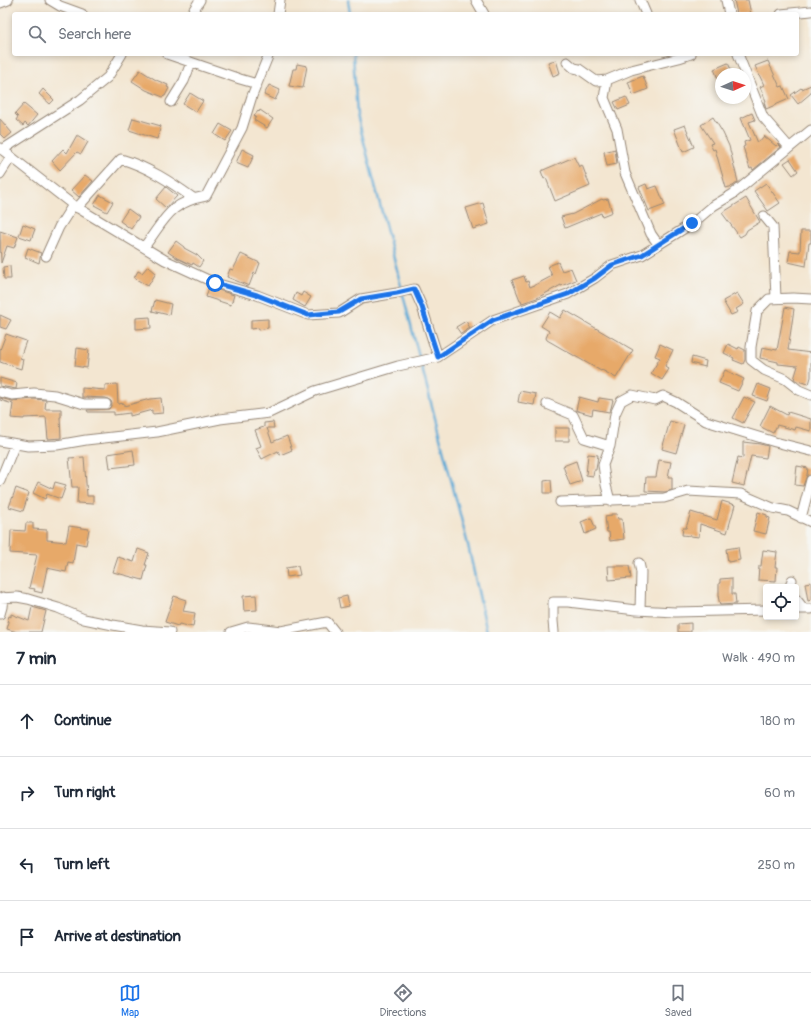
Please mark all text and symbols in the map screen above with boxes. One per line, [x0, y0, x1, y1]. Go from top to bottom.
search box [12, 12, 799, 56]
icon: search [26, 23, 48, 45]
text: Search here [58, 25, 131, 44]
north arrow [715, 68, 751, 104]
route end [683, 214, 701, 232]
route start [206, 274, 224, 292]
map controls [763, 584, 799, 620]
button: locate [763, 584, 799, 620]
text: 7 min [16, 648, 56, 669]
text: Walk · 490 m [722, 650, 795, 666]
icon: ahead [16, 710, 38, 732]
text: Continue [54, 711, 112, 730]
text: 180 m [760, 713, 795, 729]
icon: right [16, 782, 38, 804]
text: Turn right [54, 783, 115, 802]
text: 60 m [764, 785, 795, 801]
icon: left [16, 854, 38, 876]
text: Turn left [54, 855, 110, 874]
text: 250 m [757, 857, 795, 873]
icon: arrive [16, 926, 38, 948]
text: Arrive at destination [54, 927, 181, 946]
tab: Map [119, 982, 141, 1019]
tab: Directions [379, 982, 426, 1019]
tab: Saved [665, 982, 692, 1019]

